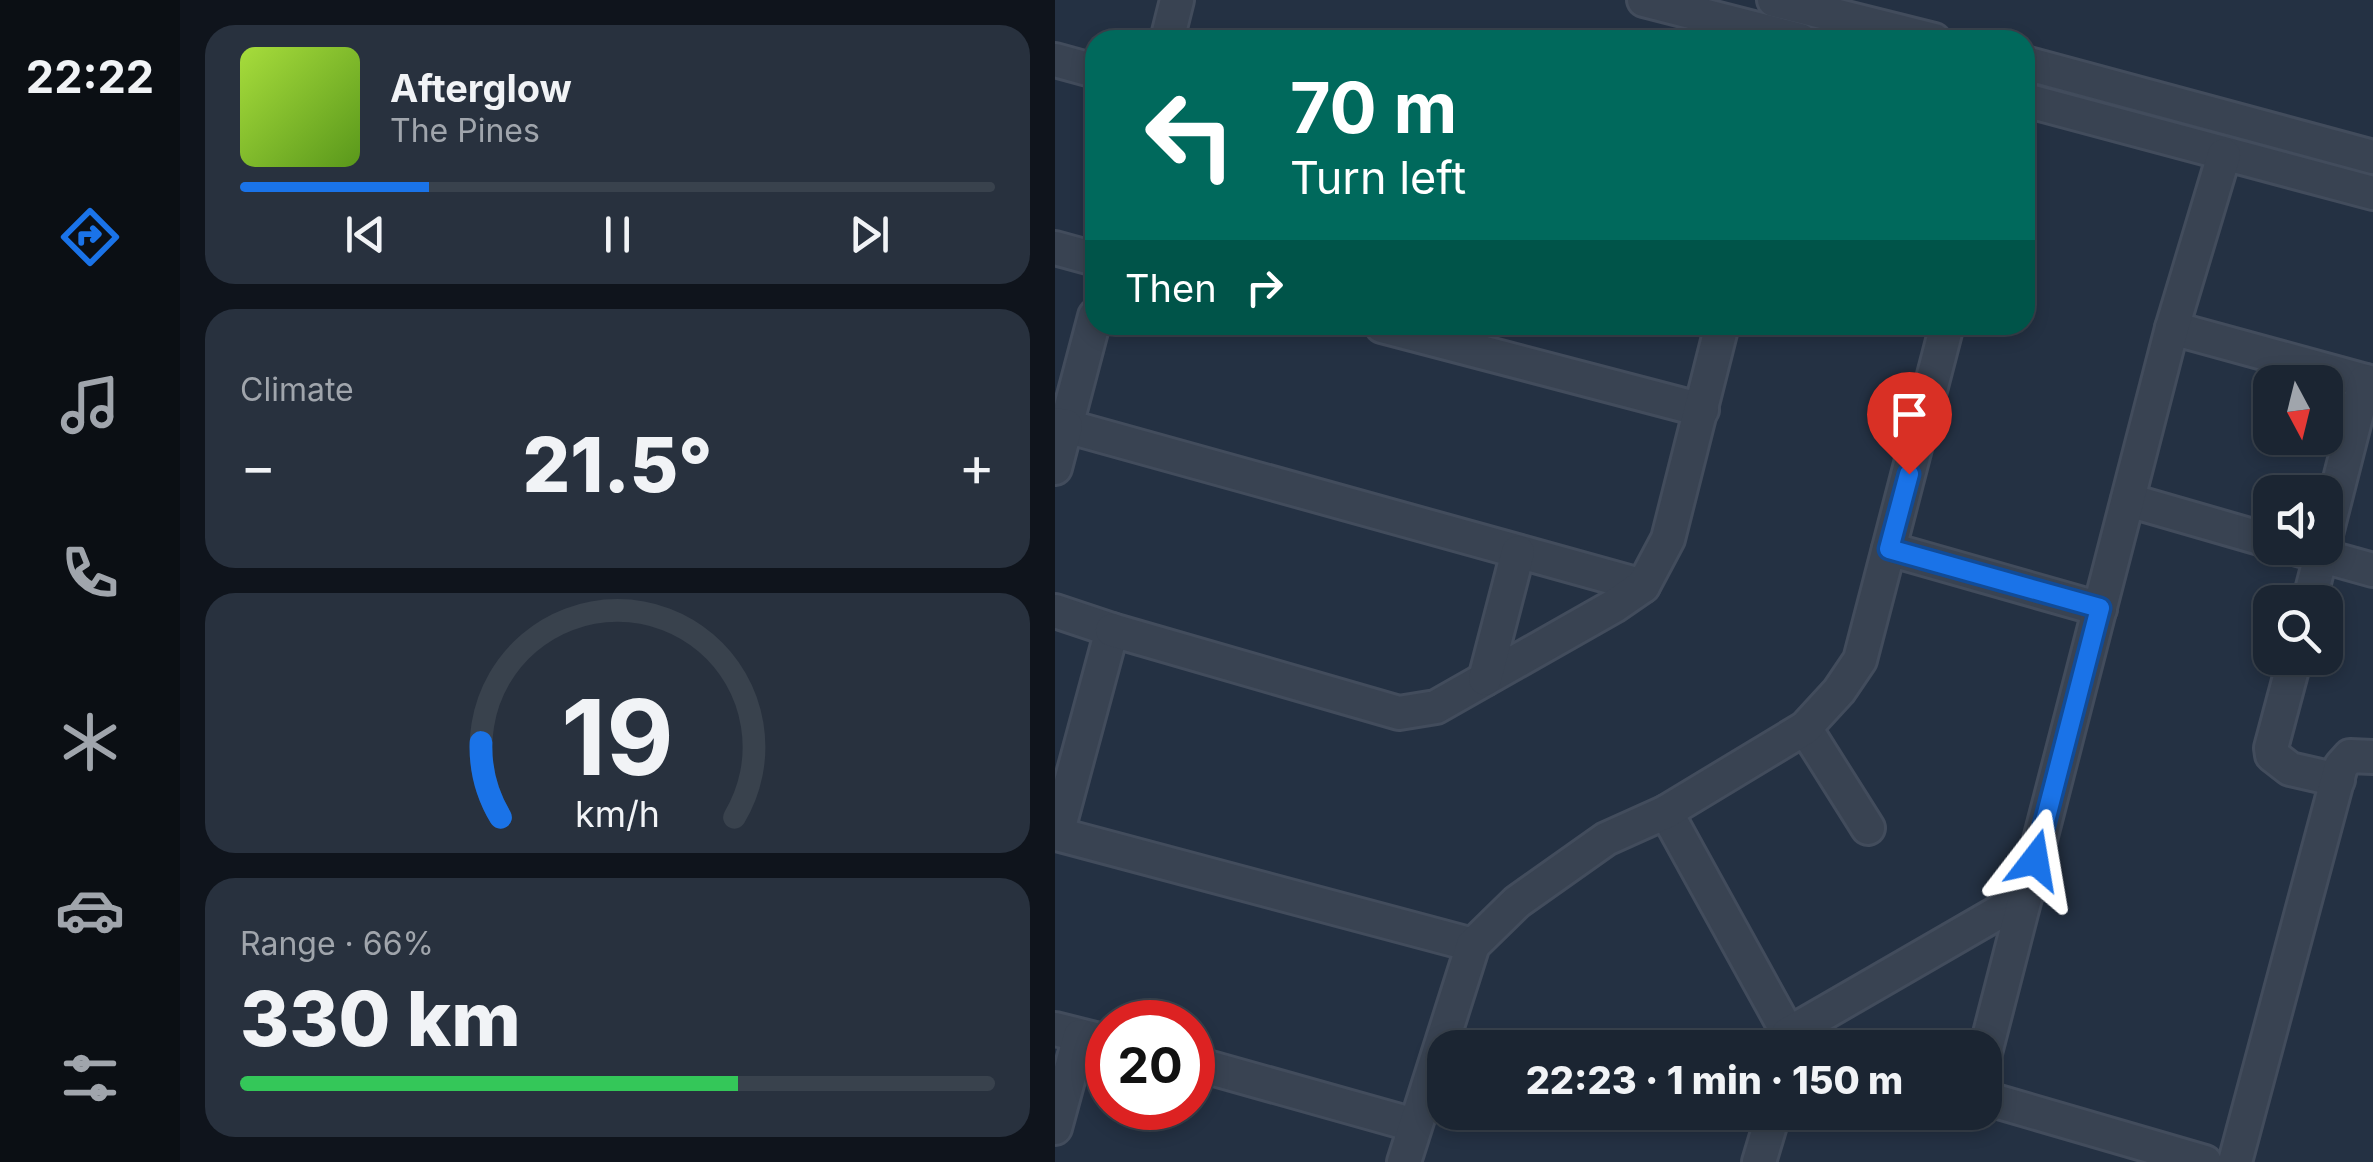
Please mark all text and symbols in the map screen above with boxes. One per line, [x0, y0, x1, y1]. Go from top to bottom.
text: 22:22 [26, 49, 154, 104]
text: Afterglow [390, 65, 572, 111]
text: 70 m [1290, 65, 1457, 150]
icon: left [1125, 70, 1255, 200]
text: The Pines [390, 111, 540, 150]
text: Turn left [1290, 150, 1466, 205]
icon: directions [55, 202, 125, 272]
icon: previous [338, 207, 393, 262]
icon: pause [590, 207, 645, 262]
icon: next [842, 207, 897, 262]
icon: right [1237, 260, 1292, 315]
text: Then [1125, 265, 1217, 311]
north arrow [2253, 365, 2343, 455]
map controls [2253, 365, 2343, 675]
icon: music [55, 370, 125, 440]
text: Climate [240, 370, 354, 409]
pin [1867, 372, 1952, 475]
icon: arrive [1882, 387, 1937, 442]
text: 21.5° [522, 419, 713, 510]
text: − [240, 433, 276, 499]
text: + [959, 433, 995, 499]
button: sound [2253, 475, 2343, 565]
icon: phone [55, 538, 125, 608]
button: search [2253, 585, 2343, 675]
text: 19 [561, 674, 674, 800]
icon: climate [55, 707, 125, 777]
text: km/h [575, 792, 660, 836]
position arrow [1983, 808, 2087, 912]
icon: car [55, 875, 125, 945]
text: Range · 66% [240, 924, 434, 963]
text: 330 km [240, 973, 521, 1064]
speed limit sign: 20 [1085, 1000, 1215, 1130]
icon: filters [55, 1043, 125, 1113]
text: 22:23 · 1 min · 150 m [1526, 1057, 1903, 1103]

